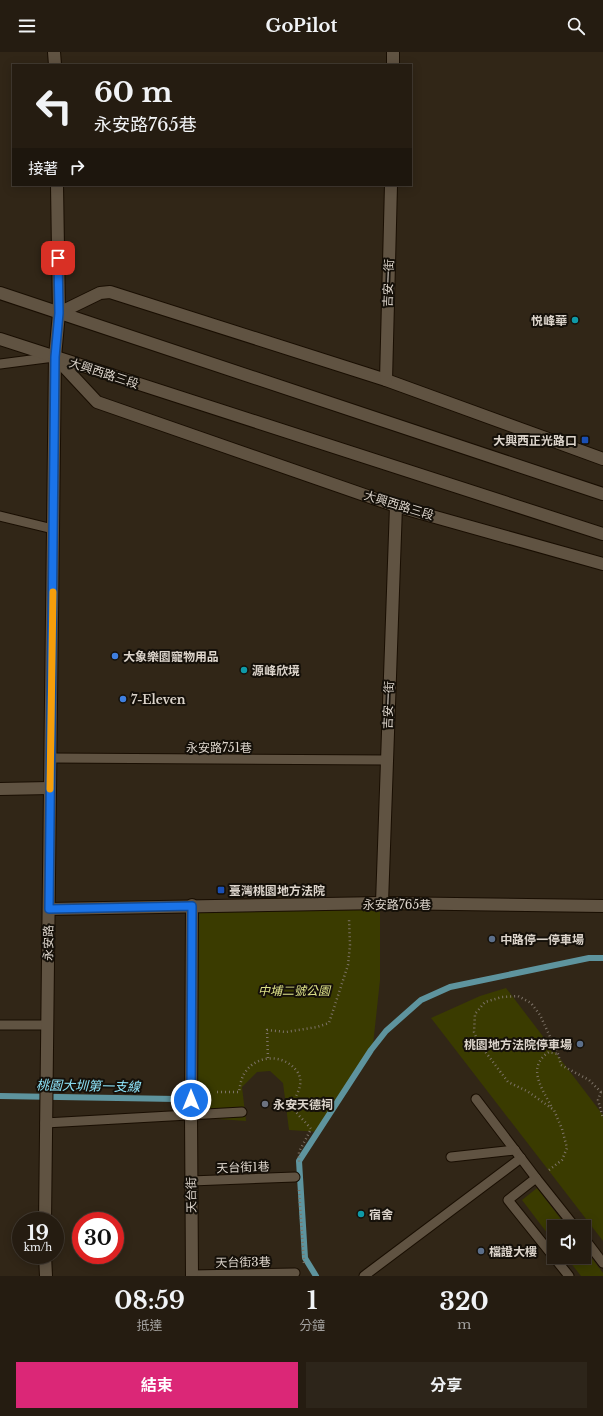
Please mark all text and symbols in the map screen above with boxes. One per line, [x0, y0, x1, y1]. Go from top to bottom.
icon: menu [16, 15, 38, 37]
text: GoPilot [266, 15, 337, 37]
icon: search [565, 15, 587, 37]
text: 60 m [94, 75, 172, 110]
icon: left [28, 80, 80, 132]
text: 永安路765巷 [94, 114, 197, 136]
icon: right [66, 156, 88, 178]
text: 接著 [28, 159, 58, 178]
pin [41, 241, 75, 275]
icon: arrive [47, 247, 69, 269]
street label: 吉安一街 [380, 259, 396, 307]
place label: 悦峰華 [531, 313, 567, 328]
marker: 悦峰華 [570, 315, 580, 325]
street label: 大興西路三段 [67, 355, 141, 391]
place label: 大興西正光路口 [493, 433, 577, 448]
marker: 大興西正光路口 [580, 435, 590, 445]
street label: 大興西路三段 [362, 487, 436, 523]
place label: 大象樂園寵物用品 [123, 649, 219, 664]
marker: 大象樂園寵物用品 [110, 651, 120, 661]
place label: 源峰欣境 [252, 663, 300, 678]
marker: 源峰欣境 [239, 665, 249, 675]
street label: 吉安一街 [380, 681, 396, 729]
place label: 7-Eleven [131, 692, 186, 707]
marker: 7-Eleven [118, 694, 128, 704]
street label: 永安路751巷 [186, 740, 252, 755]
place label: 臺灣桃園地方法院 [229, 883, 325, 898]
marker: 臺灣桃園地方法院 [216, 885, 226, 895]
street label: 永安路765巷 [363, 897, 431, 912]
street label: 永安路 [40, 925, 56, 961]
place label: 中路停一停車場 [500, 932, 584, 947]
marker: 中路停一停車場 [487, 934, 497, 944]
park label: 中埔二號公園 [258, 983, 332, 998]
place label: 桃園地方法院停車場 [464, 1037, 572, 1052]
marker: 桃園地方法院停車場 [575, 1039, 585, 1049]
water label: 桃園大圳第一支線 [36, 1077, 142, 1095]
position arrow [170, 1079, 212, 1121]
place label: 永安天德祠 [273, 1097, 333, 1112]
marker: 永安天德祠 [260, 1099, 270, 1109]
street label: 天台街1巷 [216, 1159, 270, 1175]
street label: 天台街 [183, 1177, 199, 1213]
place label: 宿舍 [369, 1207, 393, 1222]
marker: 宿舍 [356, 1209, 366, 1219]
speed limit sign: 30 [72, 1212, 124, 1264]
map controls [547, 1220, 591, 1264]
button: sound [547, 1220, 591, 1264]
text: 19 [27, 1221, 49, 1245]
text: km/h [24, 1241, 52, 1254]
place label: 檔證大樓 [489, 1244, 537, 1259]
marker: 檔證大樓 [476, 1246, 486, 1256]
street label: 天台街3巷 [215, 1254, 271, 1270]
text: 08:59 [114, 1286, 185, 1315]
text: 1 [307, 1286, 318, 1315]
text: 320 [440, 1287, 489, 1316]
text: m [457, 1316, 471, 1333]
text: 抵達 [137, 1317, 163, 1334]
text: 分鐘 [299, 1317, 325, 1334]
button: 結束 [16, 1362, 298, 1408]
button: 分享 [306, 1362, 587, 1408]

